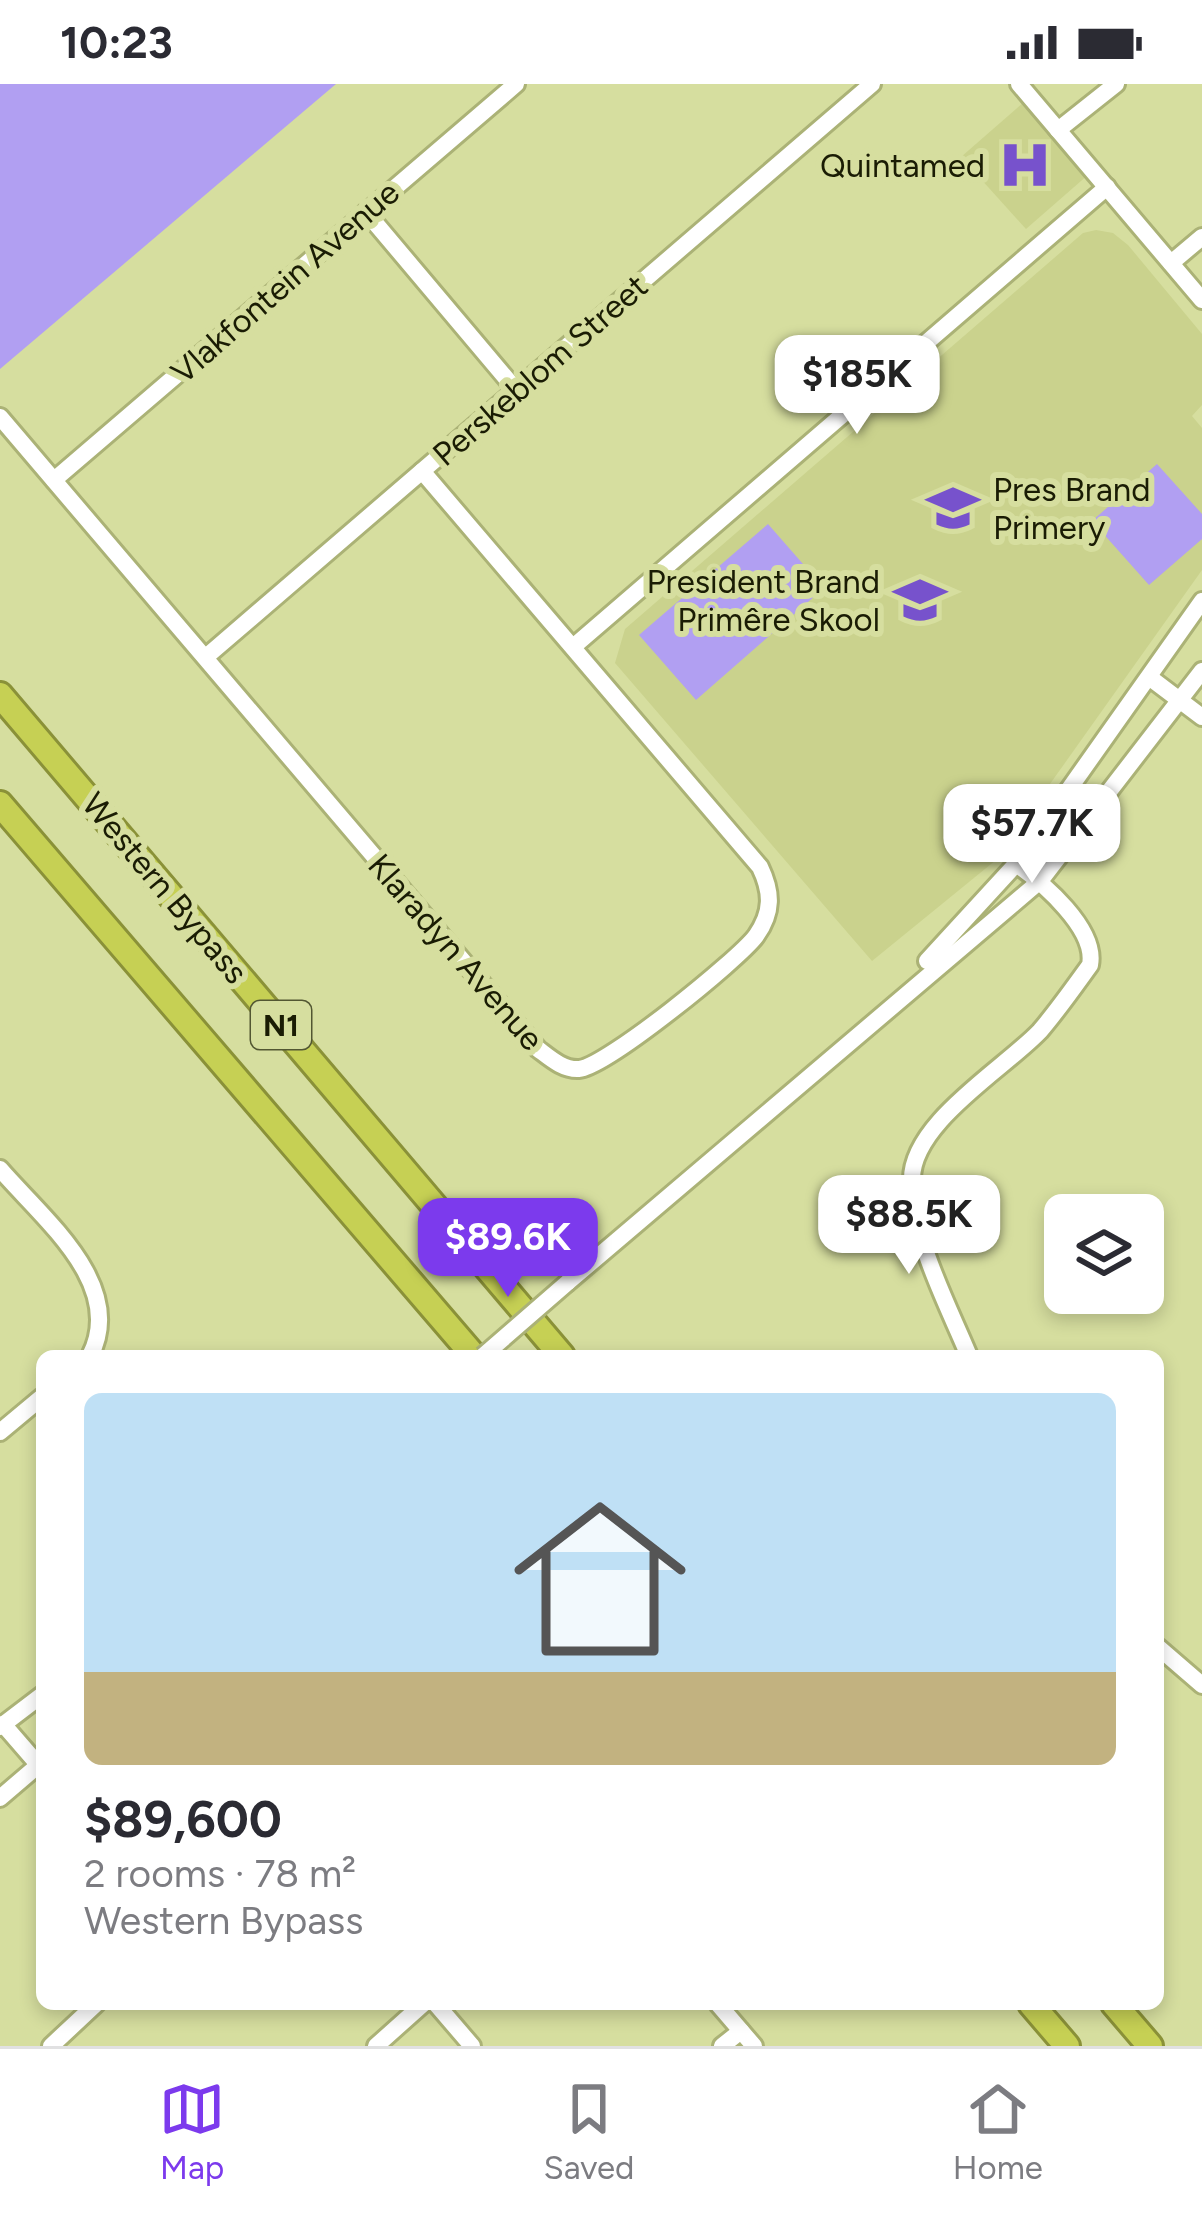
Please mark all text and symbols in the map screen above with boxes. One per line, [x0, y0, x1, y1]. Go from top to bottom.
text: 10:23 [60, 15, 173, 69]
hospital icon: Quintamed [996, 136, 1054, 194]
place label: Quintamed [820, 146, 985, 185]
street label: Vlakfontein Avenue [163, 173, 407, 391]
street label: Perskeblom Street [425, 266, 655, 474]
pin: $185K [773, 335, 941, 437]
text: $185K [802, 350, 912, 397]
place label: Pres Brand Primery [993, 470, 1151, 547]
school or university icon: Pres Brand Primery [924, 479, 982, 537]
place label: President Brand Primêre Skool [647, 562, 880, 639]
school or university icon: President Brand Primêre Skool [891, 571, 949, 629]
pin: $57.7K [934, 784, 1130, 886]
street label: Western Bypass [74, 785, 256, 991]
text: $57.7K [970, 799, 1094, 846]
street label: Klaradyn Avenue [360, 846, 552, 1058]
road number: N1 [251, 1001, 311, 1049]
pin: $88.5K [811, 1175, 1007, 1277]
text: $88.5K [845, 1190, 973, 1237]
map controls [1044, 1194, 1164, 1314]
button: layers [1044, 1194, 1164, 1314]
pin: $89.6K [410, 1198, 606, 1300]
text: $89.6K [445, 1213, 571, 1260]
icon: home [492, 1471, 708, 1687]
text: $89,600 [84, 1789, 282, 1850]
text: 2 rooms · 78 m² [84, 1850, 356, 1897]
text: Western Bypass [84, 1897, 363, 1944]
tab: Map [159, 2076, 225, 2187]
tab: Saved [543, 2076, 634, 2187]
tab: Home [953, 2076, 1043, 2187]

